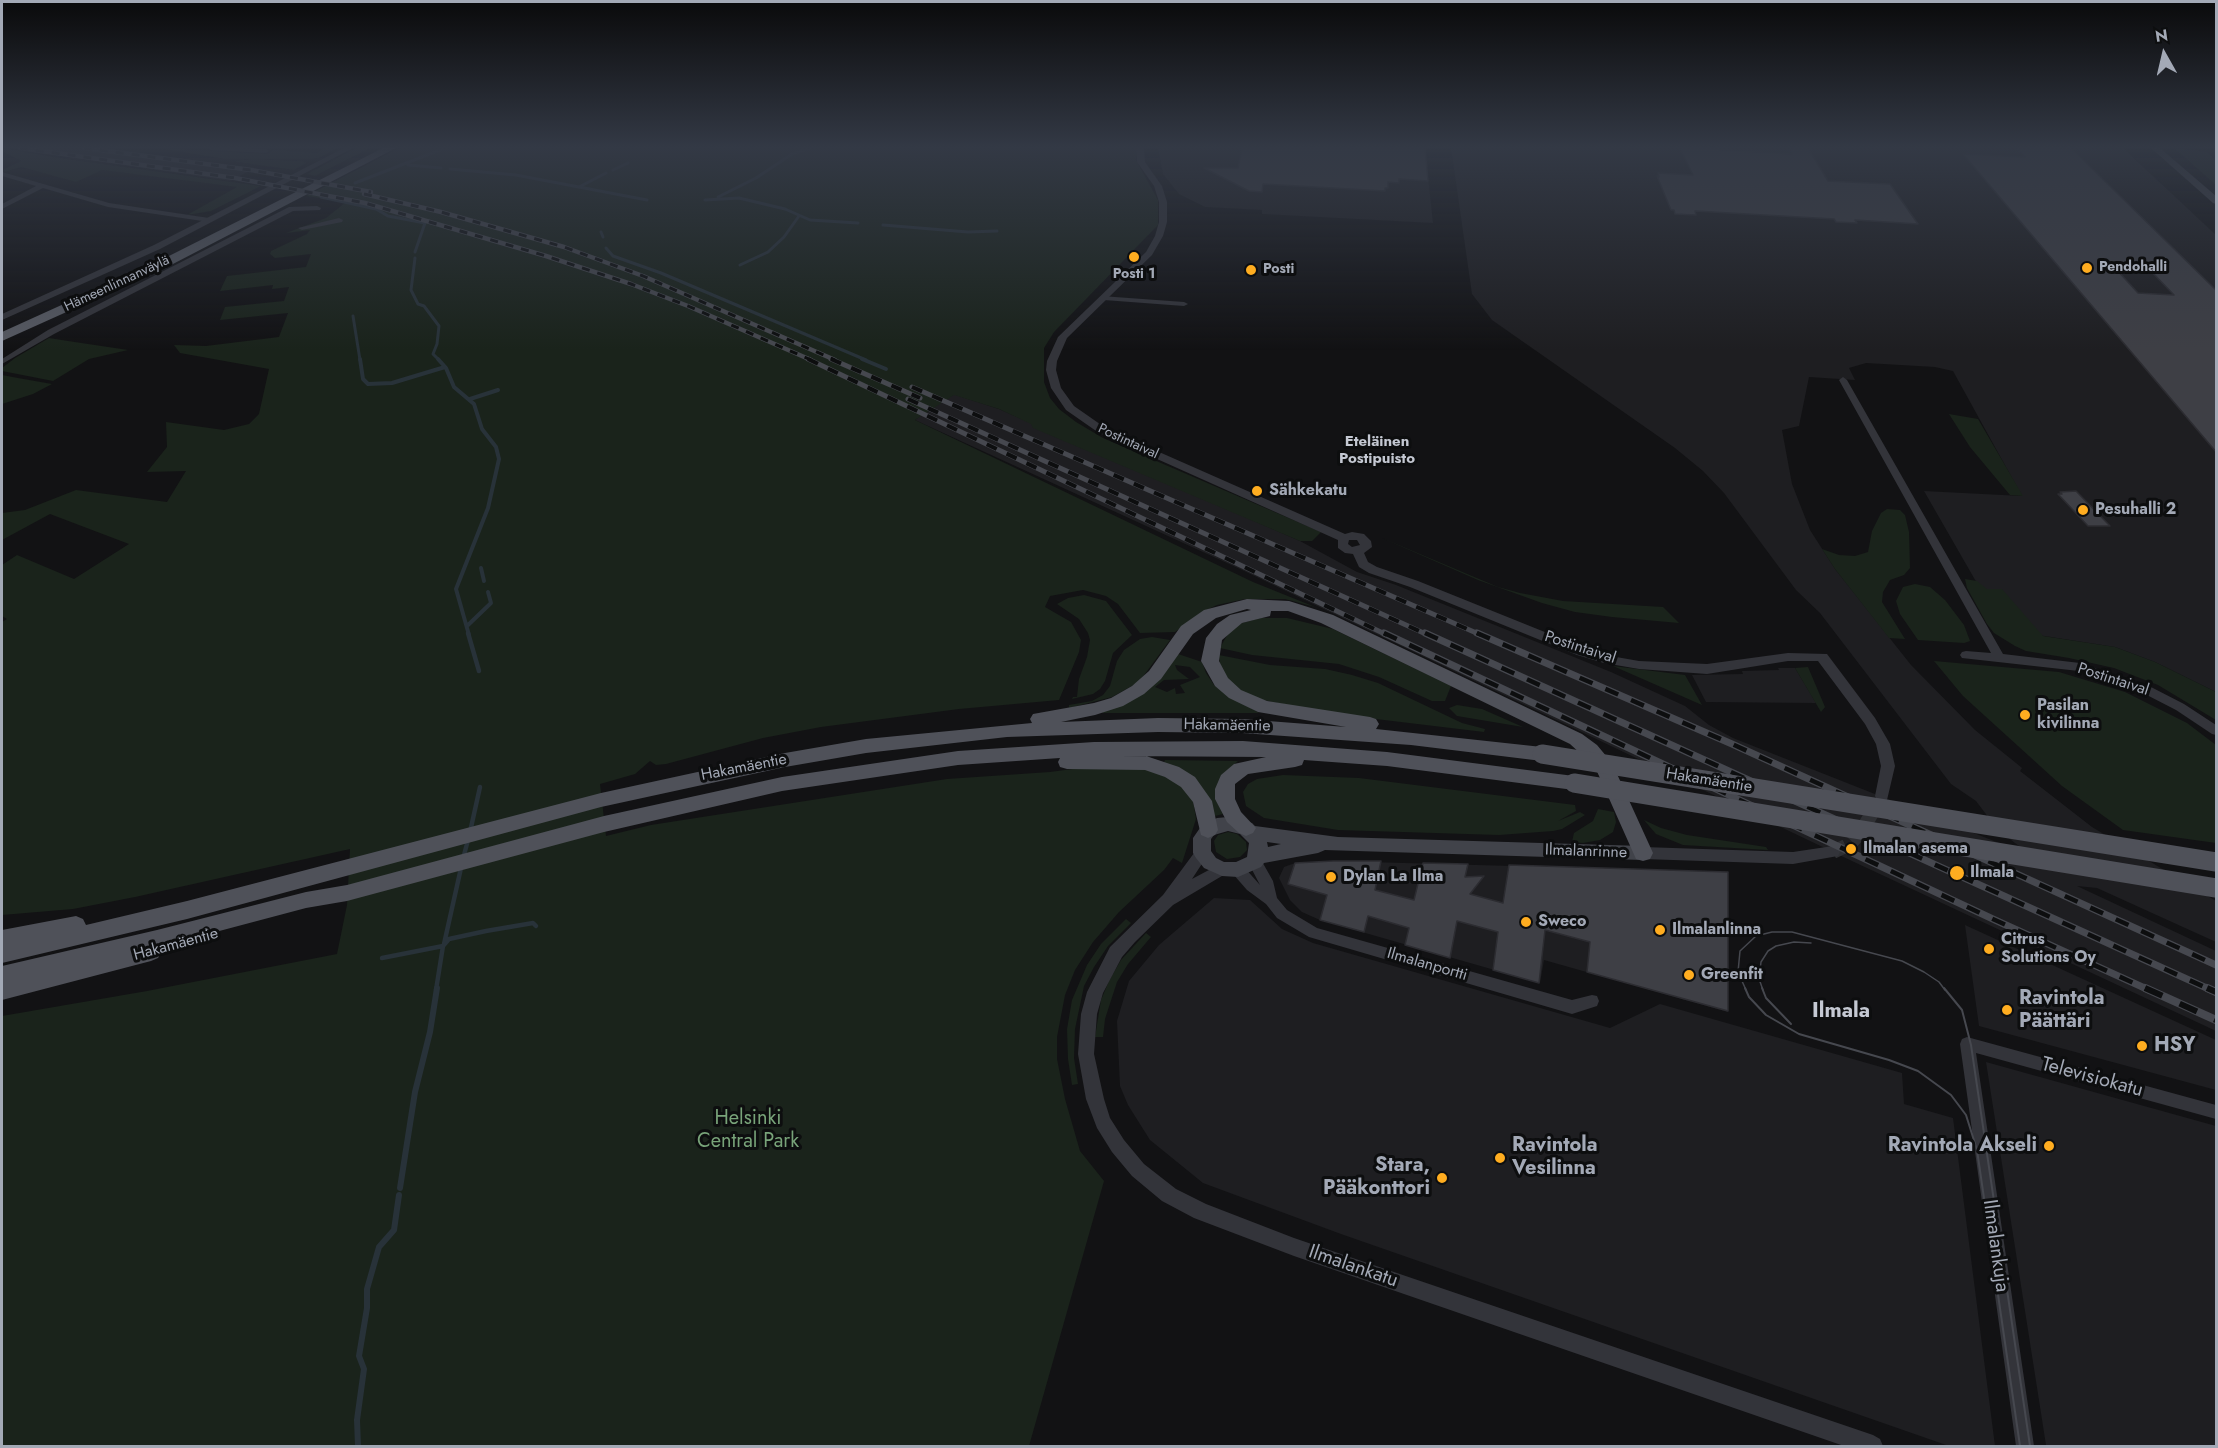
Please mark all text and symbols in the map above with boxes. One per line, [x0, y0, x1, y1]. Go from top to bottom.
text: N [2154, 23, 2169, 48]
north arrow [2134, 24, 2194, 84]
marker: Posti 1 [1127, 250, 1141, 264]
street label: Hämeenlinnanväylä [62, 252, 172, 316]
place label: Pendohalli [2099, 260, 2167, 276]
marker: Pendohalli [2080, 261, 2094, 275]
place label: Posti [1263, 262, 1294, 278]
marker: Posti [1244, 263, 1258, 277]
place label: Posti 1 [1113, 267, 1155, 283]
street label: Postintaival [1095, 421, 1161, 463]
district label: Eteläinen Postipuisto [1339, 433, 1415, 468]
place label: Sähkekatu [1269, 481, 1347, 501]
marker: Sähkekatu [1250, 484, 1264, 498]
place label: Pesuhalli 2 [2095, 500, 2176, 520]
marker: Pesuhalli 2 [2076, 503, 2090, 517]
street label: Postintaival [1542, 627, 1618, 669]
street label: Postintaival [2075, 659, 2151, 701]
place label: Pasilan kivilinna [2037, 696, 2099, 734]
marker: Pasilan kivilinna [2018, 708, 2032, 722]
street label: Hakamäentie [1183, 716, 1271, 736]
street label: Hakamäentie [699, 750, 789, 786]
street label: Hakamäentie [1665, 765, 1753, 797]
place label: Ilmalan asema [1863, 839, 1968, 859]
street label: Ilmalanrinne [1545, 841, 1627, 863]
marker: Ilmalan asema [1844, 842, 1858, 856]
place label: Ilmala [1970, 863, 2014, 883]
marker: Ilmala [1948, 864, 1966, 882]
place label: Dylan La Ilma [1343, 867, 1443, 887]
marker: Dylan La Ilma [1324, 870, 1338, 884]
place label: Sweco [1538, 912, 1586, 932]
marker: Sweco [1519, 915, 1533, 929]
place label: Ilmalanlinna [1672, 920, 1761, 940]
marker: Ilmalanlinna [1653, 923, 1667, 937]
street label: Hakamäentie [132, 924, 220, 966]
place label: Citrus Solutions Oy [2001, 930, 2096, 968]
marker: Citrus Solutions Oy [1982, 942, 1996, 956]
street label: Ilmalanportti [1385, 944, 1469, 986]
place label: Greenfit [1701, 965, 1763, 985]
marker: Greenfit [1682, 968, 1696, 982]
place label: Ravintola Päättäri [2019, 987, 2105, 1034]
district label: Ilmala [1812, 999, 1870, 1025]
marker: Ravintola Päättäri [2000, 1003, 2014, 1017]
place label: HSY [2154, 1034, 2195, 1058]
marker: HSY [2135, 1039, 2149, 1053]
street label: Televisiokatu [2039, 1053, 2145, 1103]
park label: Helsinki Central Park [697, 1107, 799, 1154]
place label: Ravintola Vesilinna [1512, 1134, 1598, 1181]
place label: Ravintola Akseli [1888, 1134, 2037, 1158]
marker: Ravintola Akseli [2042, 1139, 2056, 1153]
marker: Ravintola Vesilinna [1493, 1151, 1507, 1165]
place label: Stara, Pääkonttori [1323, 1154, 1430, 1201]
marker: Stara, Pääkonttori [1435, 1171, 1449, 1185]
street label: Ilmalankuja [1977, 1198, 2013, 1294]
street label: Ilmalankatu [1305, 1240, 1401, 1294]

